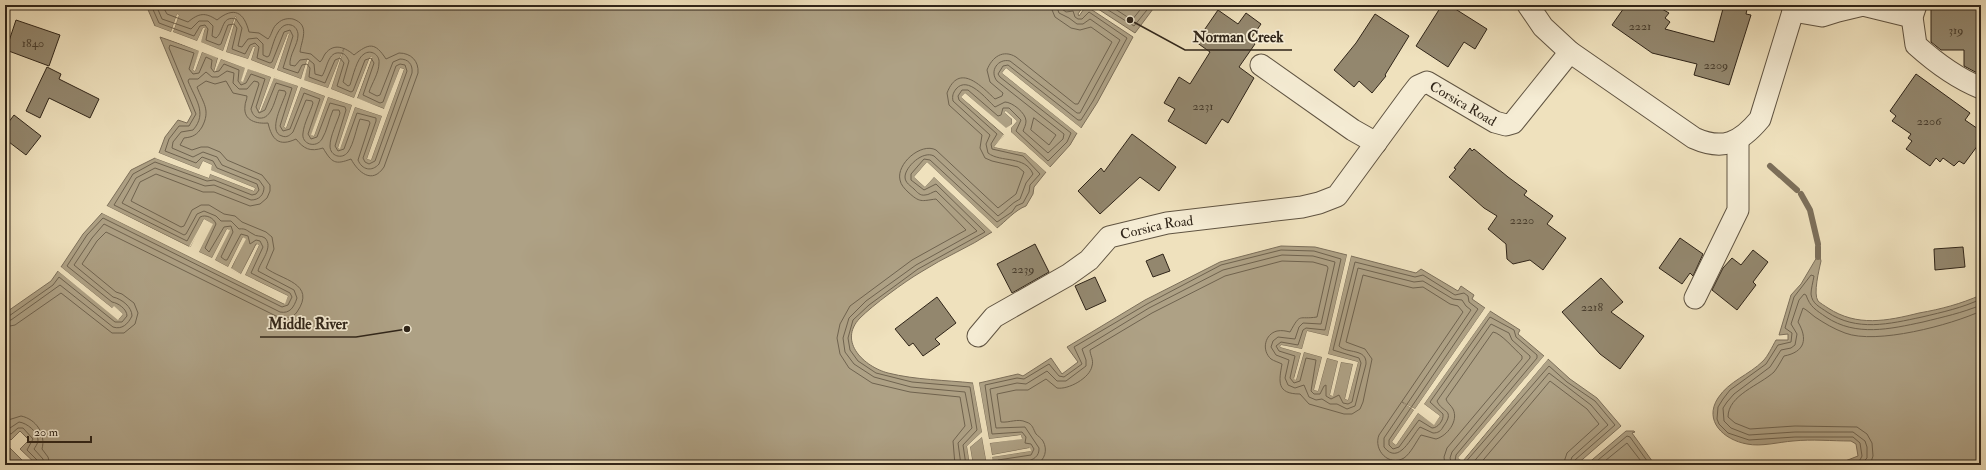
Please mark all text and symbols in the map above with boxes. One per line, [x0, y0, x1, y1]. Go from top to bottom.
house number: 2221 [1629, 19, 1651, 34]
callout: Norman Creek [1185, 23, 1292, 50]
house number: 319 [1949, 23, 1964, 38]
text: Norman Creek [1192, 28, 1284, 47]
house number: 1840 [22, 36, 44, 51]
house number: 2209 [1704, 58, 1728, 73]
street label: Corsica Road [1427, 78, 1499, 130]
house number: 2231 [1192, 99, 1214, 114]
house number: 2206 [1917, 114, 1942, 129]
street label: Corsica Road [1118, 212, 1194, 243]
house number: 2220 [1510, 213, 1534, 228]
house number: 2239 [1012, 262, 1034, 277]
house number: 2218 [1581, 300, 1603, 315]
callout: Middle River [260, 310, 356, 337]
text: Middle River [267, 315, 348, 334]
scale bar [28, 418, 91, 444]
text: 20 m [34, 425, 59, 440]

